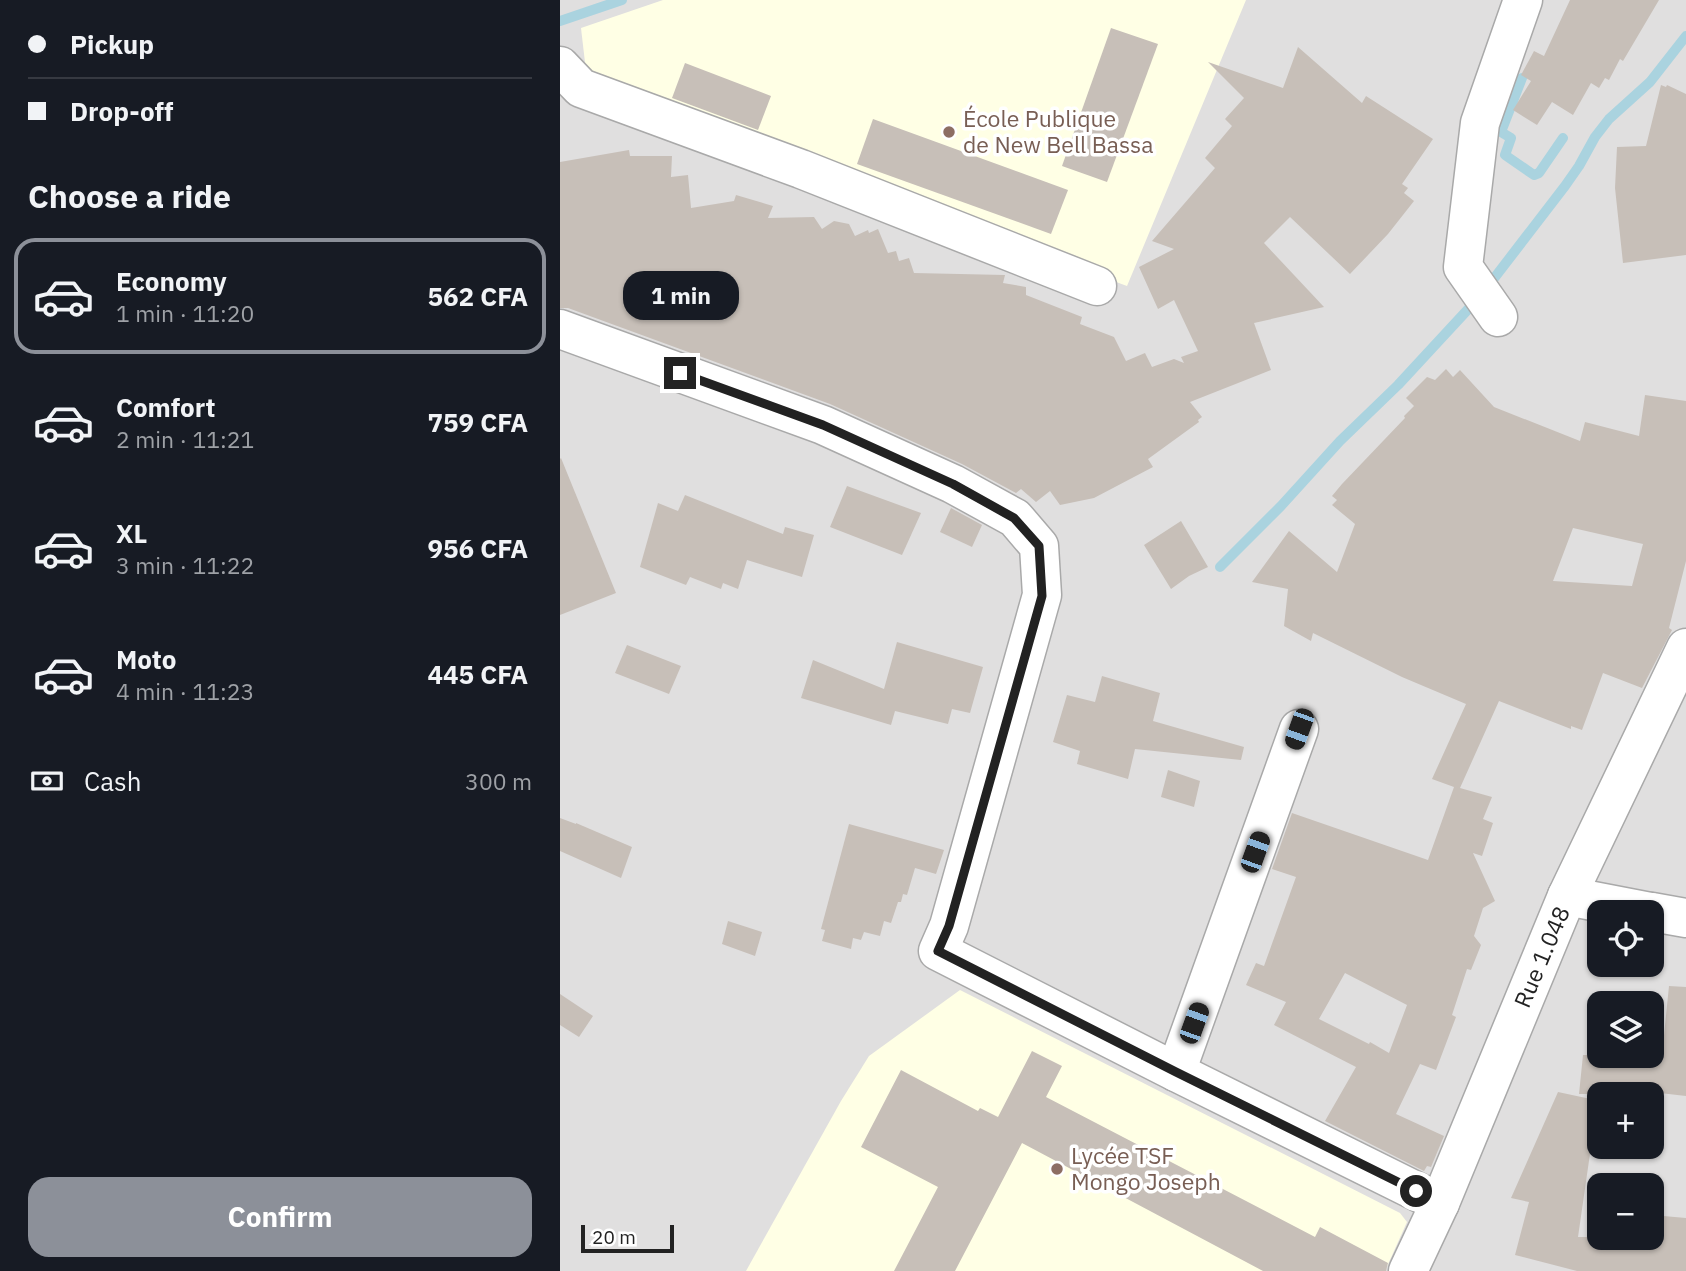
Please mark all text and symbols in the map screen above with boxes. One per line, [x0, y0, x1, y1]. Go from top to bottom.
text: Pickup [70, 27, 154, 61]
text: Drop-off [70, 94, 173, 128]
place label: École Publique de New Bell Bassa [963, 103, 1154, 159]
marker: École Publique de New Bell Bassa [941, 124, 957, 140]
text: Choose a ride [28, 175, 231, 217]
text: Economy [116, 264, 227, 298]
icon: car [32, 265, 95, 328]
callout: 1 min [622, 272, 738, 320]
text: 562 CFA [427, 279, 528, 313]
text: 1 min [651, 280, 711, 310]
text: 1 min · 11:20 [116, 298, 254, 328]
route end [664, 357, 696, 389]
text: Comfort [116, 390, 215, 424]
icon: car [32, 391, 95, 454]
text: 759 CFA [427, 405, 528, 439]
text: 2 min · 11:21 [116, 424, 254, 454]
text: XL [116, 516, 147, 550]
icon: car [32, 517, 95, 580]
text: 956 CFA [427, 531, 528, 565]
text: 3 min · 11:22 [116, 550, 254, 580]
text: Moto [116, 642, 176, 676]
icon: car [32, 643, 95, 706]
text: 445 CFA [427, 657, 528, 691]
text: 4 min · 11:23 [116, 676, 254, 706]
car [1282, 706, 1317, 752]
icon: cash [28, 762, 66, 800]
text: Cash [84, 764, 141, 798]
text: 300 m [465, 766, 532, 796]
car [1238, 829, 1273, 875]
map controls [1587, 900, 1664, 1250]
button: locate [1587, 900, 1664, 977]
street label: Rue 1.048 [1506, 901, 1576, 1012]
button: layers [1587, 991, 1664, 1068]
car [1177, 1000, 1212, 1046]
button: + [1587, 1082, 1664, 1159]
place label: Lycée TSF Mongo Joseph [1071, 1140, 1221, 1196]
marker: Lycée TSF Mongo Joseph [1049, 1161, 1065, 1177]
button: − [1587, 1173, 1664, 1250]
route start [1400, 1175, 1432, 1207]
button: Confirm [28, 1177, 532, 1257]
scale bar [581, 1222, 674, 1254]
text: 20 m [592, 1225, 636, 1249]

